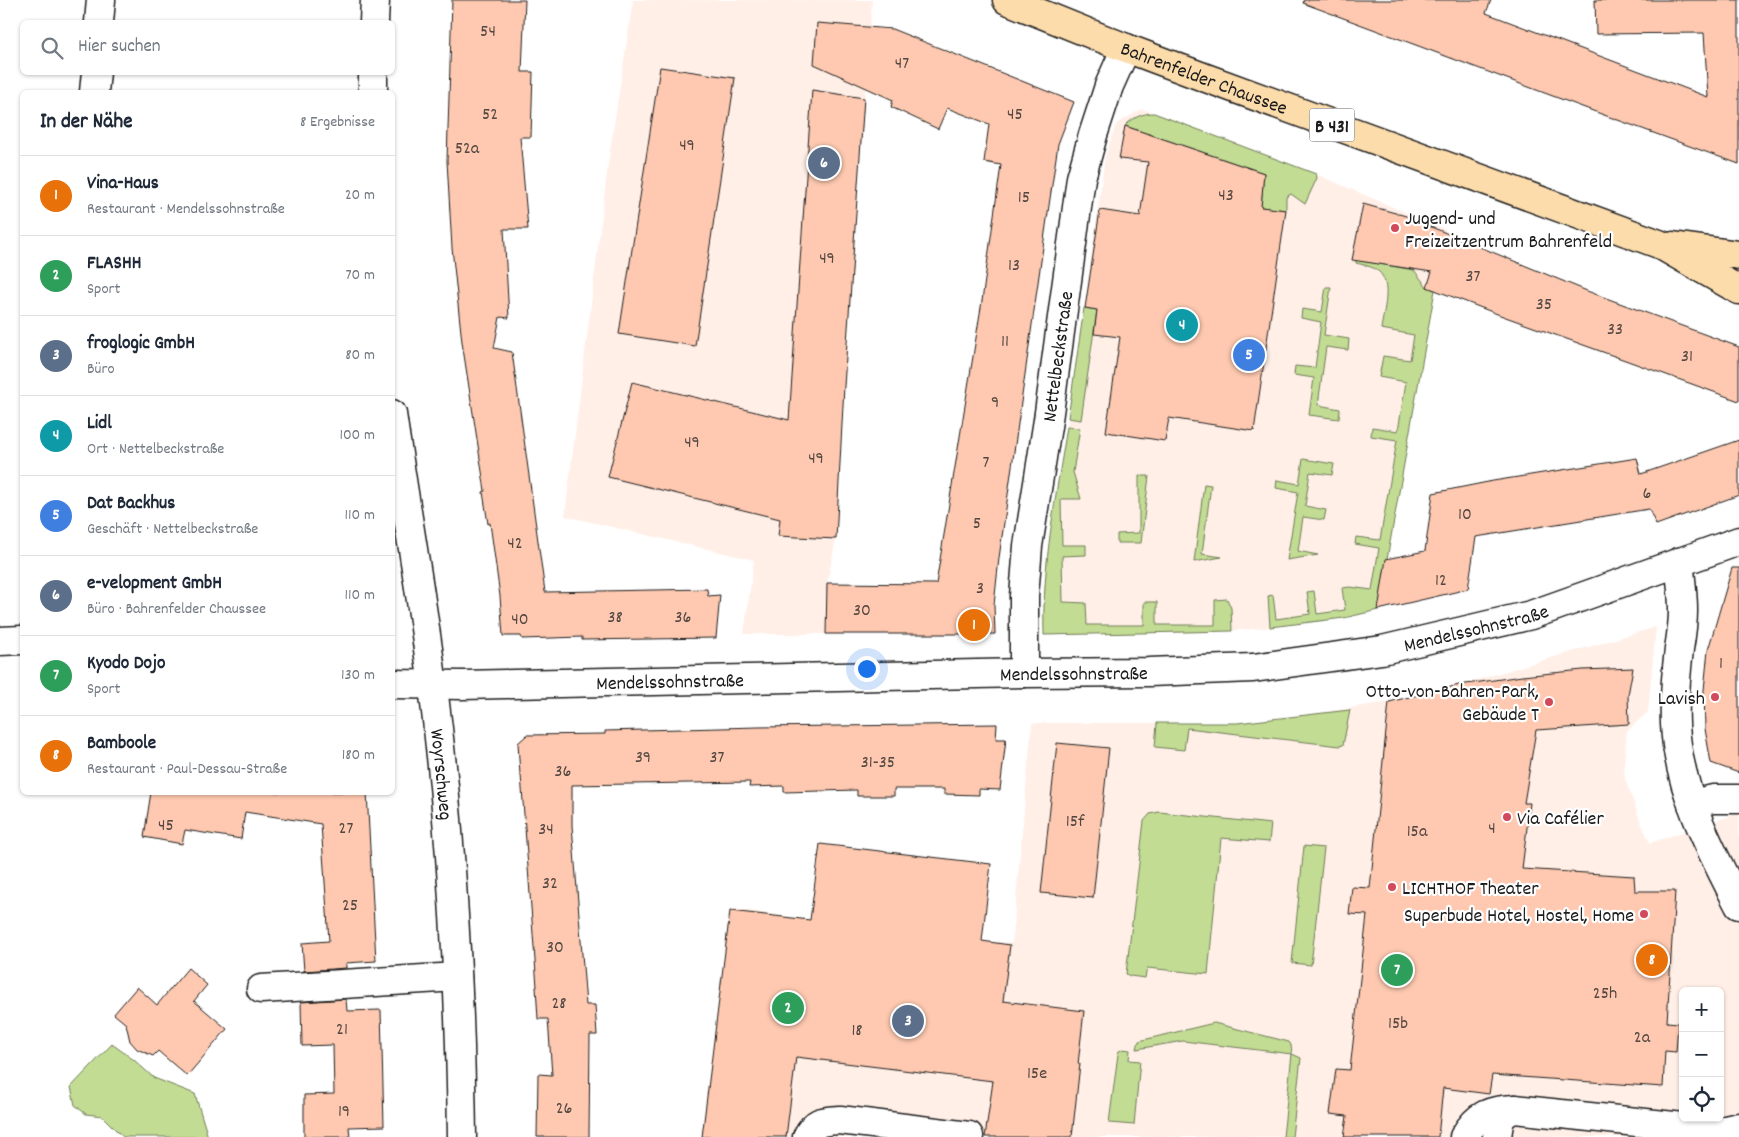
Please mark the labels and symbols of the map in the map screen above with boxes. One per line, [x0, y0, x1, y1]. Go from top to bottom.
house number: 54 [480, 20, 496, 45]
street label: Bahrenfelder Chaussee [1116, 36, 1291, 124]
house number: 47 [895, 52, 909, 77]
house number: 52 [482, 103, 498, 128]
house number: 45 [1007, 103, 1023, 128]
road number: B 431 [1310, 108, 1354, 142]
house number: 49 [679, 134, 695, 159]
house number: 52a [455, 137, 480, 162]
pin: 6 [808, 144, 840, 182]
house number: 43 [1218, 184, 1234, 209]
house number: 15 [1018, 186, 1030, 211]
place label: Jugend- und Freizeitzentrum Bahrenfeld [1405, 206, 1612, 257]
marker: Jugend- und Freizeitzentrum Bahrenfeld [1389, 222, 1401, 234]
house number: 49 [819, 247, 835, 272]
house number: 13 [1008, 254, 1020, 279]
house number: 37 [1466, 265, 1481, 290]
street label: Nettelbeckstraße [1037, 289, 1082, 424]
house number: 35 [1536, 293, 1552, 318]
pin: 4 [1166, 306, 1198, 344]
house number: 33 [1607, 318, 1623, 343]
house number: 11 [1001, 330, 1009, 355]
pin: 5 [1233, 336, 1265, 374]
house number: 31 [1681, 345, 1693, 370]
house number: 9 [991, 391, 999, 416]
house number: 49 [684, 431, 700, 456]
house number: 49 [808, 447, 824, 472]
house number: 7 [983, 451, 990, 476]
house number: 6 [1643, 482, 1651, 507]
house number: 10 [1458, 503, 1472, 528]
house number: 5 [973, 512, 981, 537]
house number: 42 [507, 532, 523, 557]
house number: 12 [1435, 569, 1447, 594]
house number: 3 [976, 577, 984, 602]
house number: 30 [853, 599, 871, 624]
street label: Mendelssohnstraße [1401, 599, 1553, 661]
house number: 38 [607, 606, 623, 631]
house number: 36 [675, 606, 691, 631]
pin: 1 [958, 606, 990, 644]
house number: 40 [511, 608, 529, 633]
house number: 1 [1719, 652, 1723, 677]
your location [854, 656, 880, 682]
street label: Mendelssohnstraße [1000, 661, 1148, 691]
street label: Mendelssohnstraße [596, 668, 744, 699]
place label: Otto-von-Bahren-Park, Gebäude T [1366, 679, 1539, 730]
place label: Lavish [1658, 686, 1705, 714]
marker: Lavish [1709, 691, 1721, 703]
marker: Otto-von-Bahren-Park, Gebäude T [1543, 696, 1555, 708]
street label: Woyrschweg [421, 727, 458, 822]
house number: 39 [635, 746, 651, 771]
house number: 37 [710, 746, 725, 771]
house number: 31-35 [861, 751, 895, 776]
house number: 36 [555, 760, 571, 785]
place label: Via Cafélier [1517, 806, 1604, 834]
house number: 15f [1066, 810, 1085, 835]
marker: Via Cafélier [1501, 811, 1513, 823]
house number: 45 [158, 814, 174, 839]
house number: 27 [339, 817, 353, 842]
house number: 4 [1488, 817, 1496, 842]
house number: 34 [538, 818, 554, 843]
house number: 15a [1407, 820, 1428, 845]
house number: 32 [542, 872, 558, 897]
place label: LICHTHOF Theater [1402, 876, 1539, 904]
marker: LICHTHOF Theater [1386, 881, 1398, 893]
house number: 25 [342, 894, 358, 919]
place label: Superbude Hotel, Hostel, Home [1404, 903, 1634, 931]
marker: Superbude Hotel, Hostel, Home [1638, 908, 1650, 920]
house number: 30 [546, 936, 564, 961]
pin: 8 [1636, 941, 1668, 979]
pin: 7 [1381, 951, 1413, 989]
house number: 25h [1593, 982, 1617, 1007]
pin: 2 [772, 989, 804, 1027]
house number: 28 [551, 992, 567, 1017]
pin: 3 [892, 1002, 924, 1040]
house number: 15b [1388, 1012, 1408, 1037]
house number: 21 [336, 1018, 348, 1043]
house number: 18 [851, 1019, 863, 1044]
house number: 2a [1634, 1026, 1651, 1051]
house number: 15e [1027, 1062, 1047, 1087]
house number: 26 [556, 1097, 572, 1122]
house number: 19 [338, 1100, 350, 1125]

